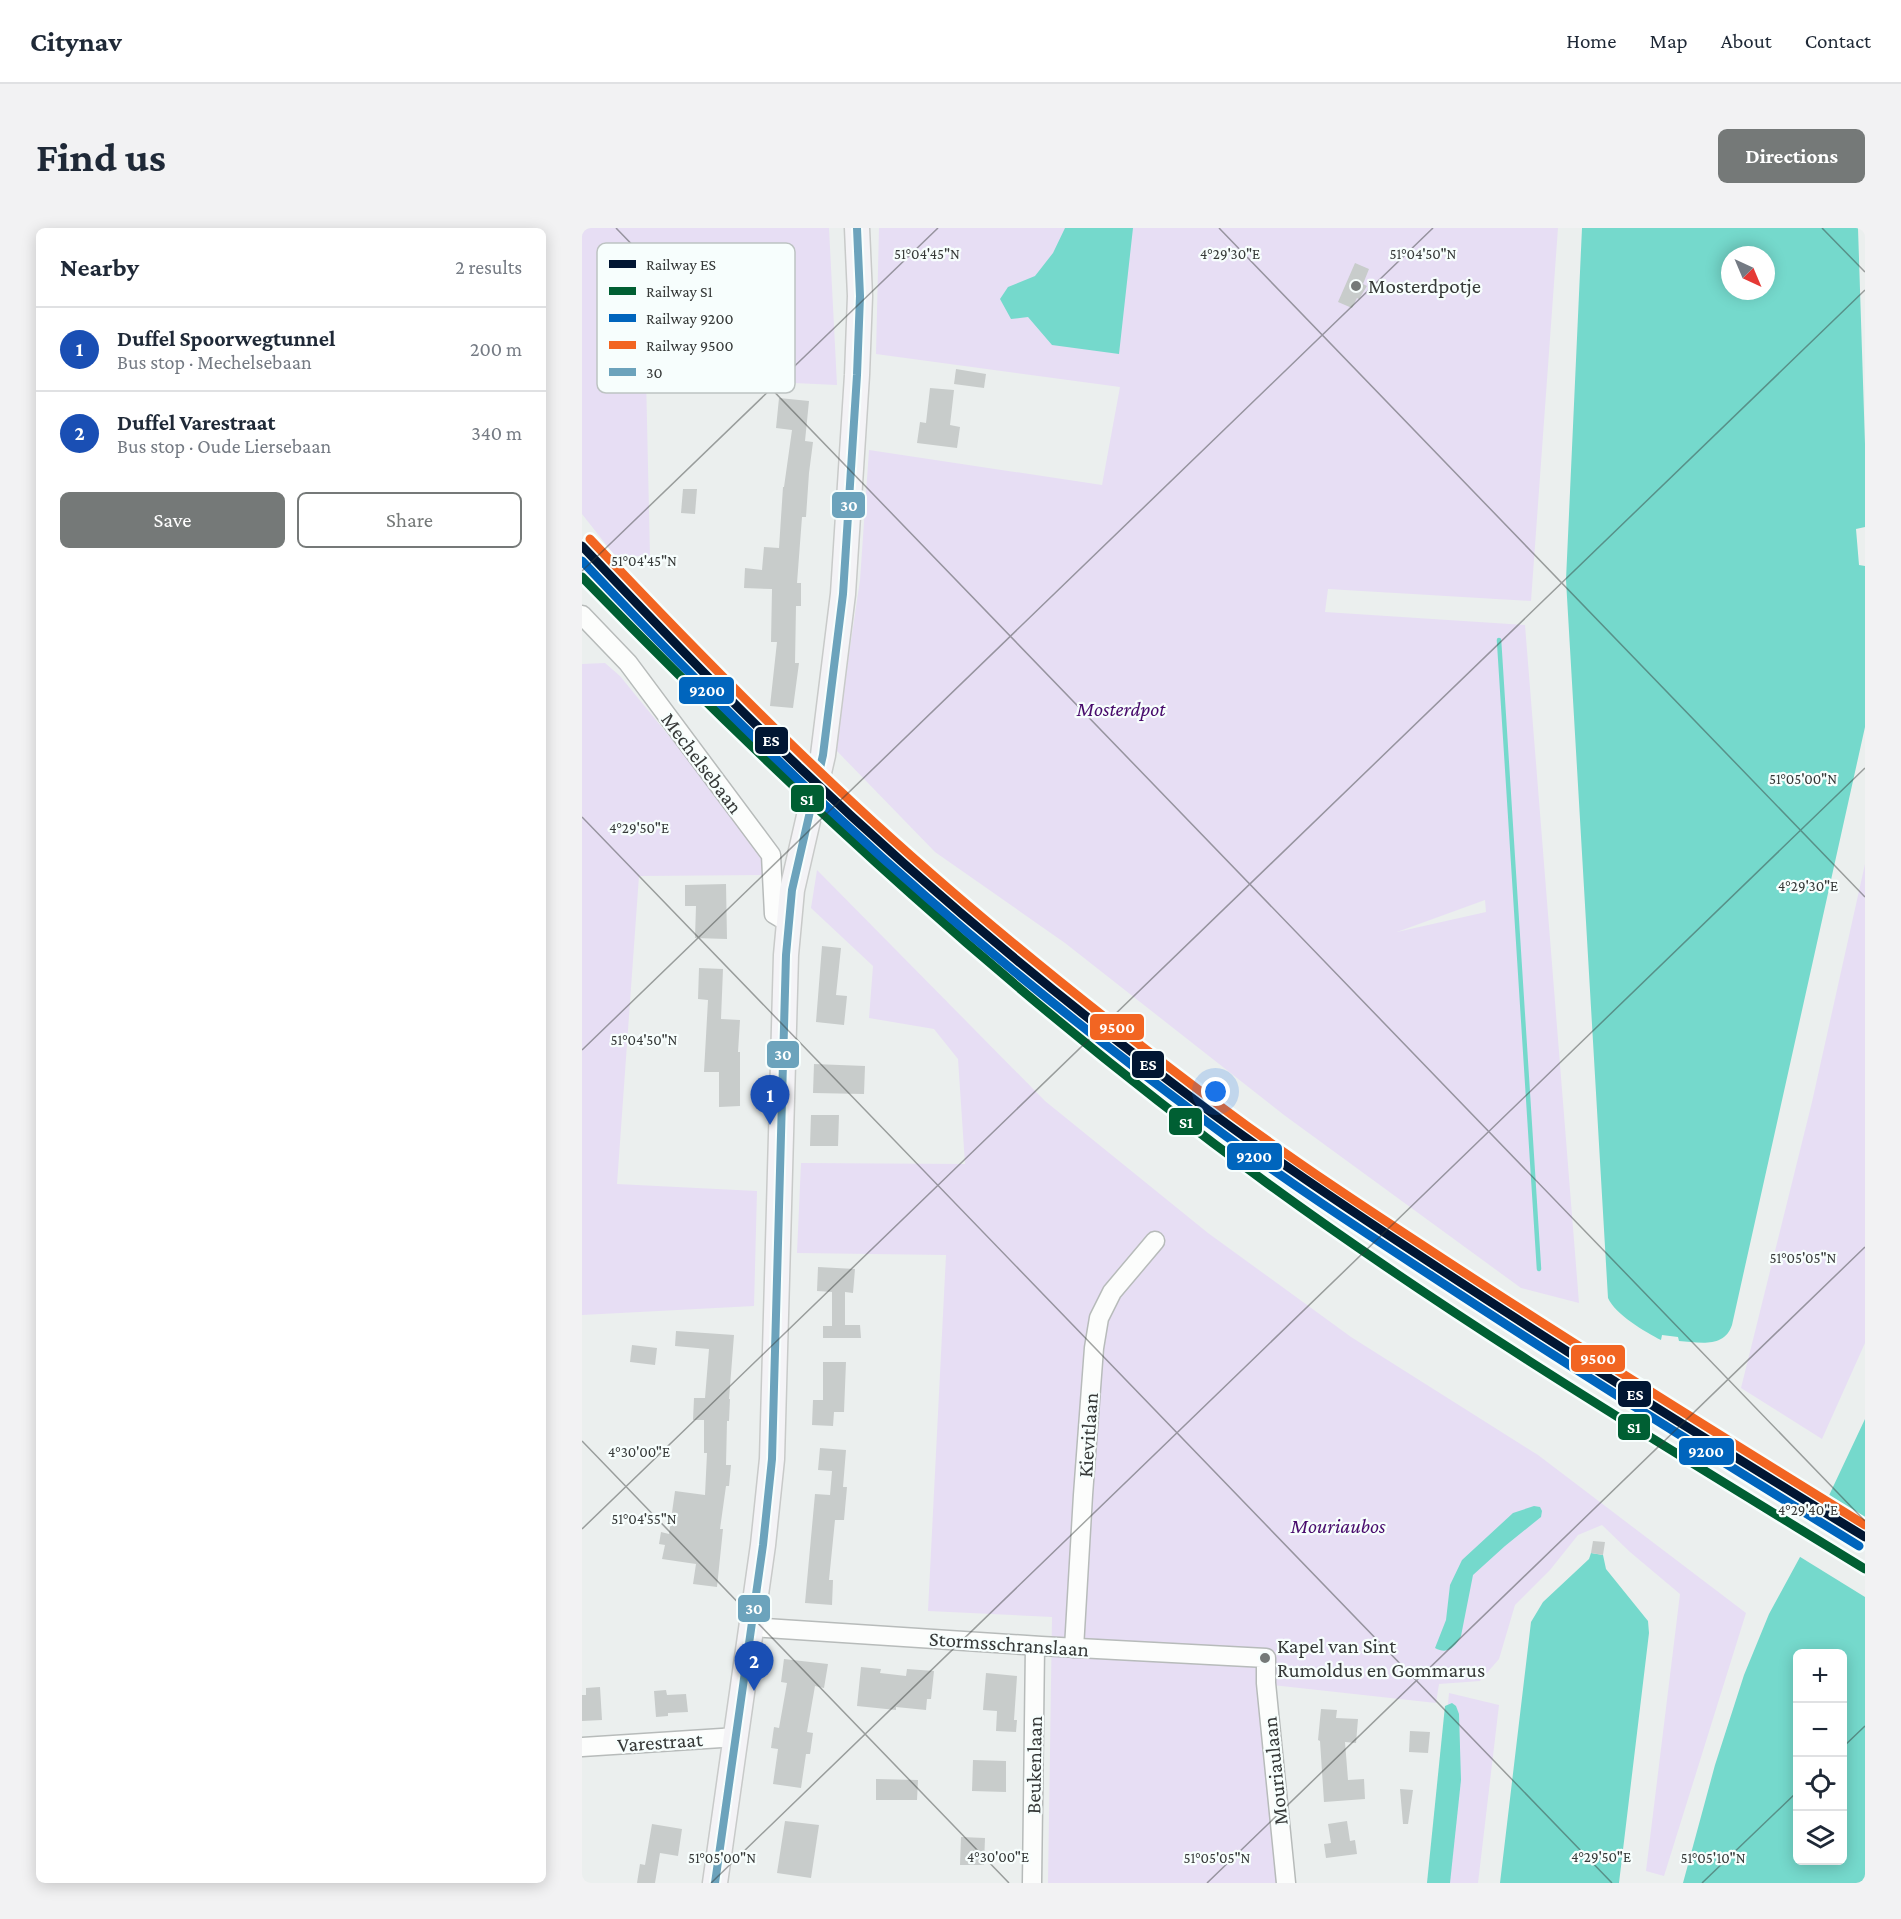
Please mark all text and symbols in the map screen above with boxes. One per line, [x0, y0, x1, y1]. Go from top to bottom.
text: Citynav [30, 26, 122, 57]
text: Home [1566, 29, 1616, 53]
text: Map [1649, 29, 1688, 53]
text: About [1721, 29, 1772, 53]
text: Contact [1805, 29, 1871, 53]
button: Directions [1718, 129, 1865, 183]
text: Find us [36, 133, 166, 180]
legend [597, 243, 795, 393]
text: 51°04'45"N [894, 246, 960, 262]
text: 4°29'30"E [1200, 246, 1260, 262]
text: 51°04'50"N [1390, 246, 1457, 262]
north arrow [1721, 246, 1775, 300]
text: Nearby [60, 253, 139, 282]
text: 2 results [455, 256, 522, 278]
text: Railway ES [646, 256, 716, 274]
place label: Mosterdpotje [1368, 274, 1481, 298]
marker: Mosterdpotje [1349, 279, 1363, 293]
text: Railway S1 [646, 283, 713, 301]
text: Railway 9200 [646, 310, 734, 328]
text: Duffel Spoorwegtunnel [117, 326, 335, 351]
text: Railway 9500 [646, 337, 734, 355]
text: 1 [76, 338, 83, 360]
text: 200 m [470, 338, 522, 360]
text: Bus stop · Mechelsebaan [117, 351, 312, 373]
text: 30 [646, 364, 663, 381]
text: Duffel Varestraat [117, 410, 275, 435]
text: 2 [74, 422, 85, 444]
text: 340 m [471, 422, 522, 444]
text: Bus stop · Oude Liersebaan [117, 435, 331, 457]
line badge: 30 [831, 491, 866, 519]
button: Save [60, 492, 285, 548]
button: Share [297, 492, 522, 548]
text: 30 [840, 497, 858, 514]
text: 51°04'45"N [611, 553, 677, 569]
line badge: 9200 [678, 676, 735, 705]
text: 9200 [689, 682, 725, 699]
park label: Mosterdpot [1076, 697, 1166, 721]
street label: Mechelsebaan [656, 708, 748, 818]
line badge: ES [754, 726, 789, 755]
text: ES [762, 732, 780, 749]
text: 51°05'00"N [1769, 771, 1837, 787]
line badge: S1 [790, 784, 825, 813]
text: S1 [800, 791, 814, 808]
text: 4°29'50"E [609, 820, 669, 836]
text: 4°29'30"E [1778, 878, 1838, 894]
line badge: 9500 [1089, 1013, 1145, 1041]
text: 9500 [1099, 1019, 1135, 1036]
text: 51°04'50"N [611, 1032, 678, 1048]
line badge: 30 [766, 1040, 800, 1069]
text: 30 [774, 1046, 792, 1063]
line badge: ES [1131, 1050, 1165, 1079]
text: ES [1139, 1056, 1157, 1073]
pin: 1 [750, 1076, 789, 1125]
your location [1201, 1077, 1230, 1106]
line badge: S1 [1168, 1107, 1203, 1136]
text: S1 [1179, 1114, 1193, 1131]
line badge: 9200 [1226, 1142, 1283, 1171]
text: 9200 [1236, 1148, 1272, 1165]
text: 51°05'05"N [1770, 1250, 1837, 1266]
line badge: 9500 [1570, 1344, 1626, 1373]
text: 9500 [1580, 1350, 1616, 1367]
line badge: ES [1617, 1380, 1652, 1408]
text: ES [1626, 1386, 1644, 1403]
street label: Kievitlaan [1073, 1392, 1103, 1478]
line badge: S1 [1617, 1413, 1651, 1441]
text: S1 [1627, 1419, 1641, 1436]
line badge: 9200 [1678, 1437, 1735, 1466]
text: 9200 [1688, 1443, 1724, 1460]
text: 4°30'00"E [608, 1444, 670, 1460]
text: 4°29'40"E [1778, 1502, 1838, 1518]
text: 51°04'55"N [611, 1511, 677, 1527]
park label: Mouriaubos [1289, 1514, 1386, 1538]
line badge: 30 [737, 1594, 771, 1623]
text: 30 [745, 1600, 763, 1617]
street label: Stormsschranslaan [928, 1626, 1090, 1662]
place label: Kapel van Sint Rumoldus en Gommarus [1277, 1634, 1485, 1682]
pin: 2 [734, 1642, 774, 1691]
map controls [1793, 1649, 1847, 1865]
button: + [1793, 1649, 1847, 1703]
marker: Kapel van Sint Rumoldus en Gommarus [1258, 1651, 1272, 1665]
button: − [1793, 1703, 1847, 1757]
street label: Beukenlaan [1021, 1716, 1047, 1814]
street label: Mouriaulaan [1257, 1716, 1293, 1826]
street label: Varestraat [616, 1727, 705, 1757]
button: locate [1793, 1757, 1847, 1811]
button: layers [1793, 1811, 1847, 1865]
text: 4°30'00"E [967, 1849, 1029, 1865]
text: 4°29'50"E [1571, 1849, 1631, 1865]
text: 51°05'00"N [688, 1850, 756, 1866]
text: 51°05'05"N [1184, 1850, 1251, 1866]
text: 51°05'10"N [1680, 1850, 1746, 1866]

